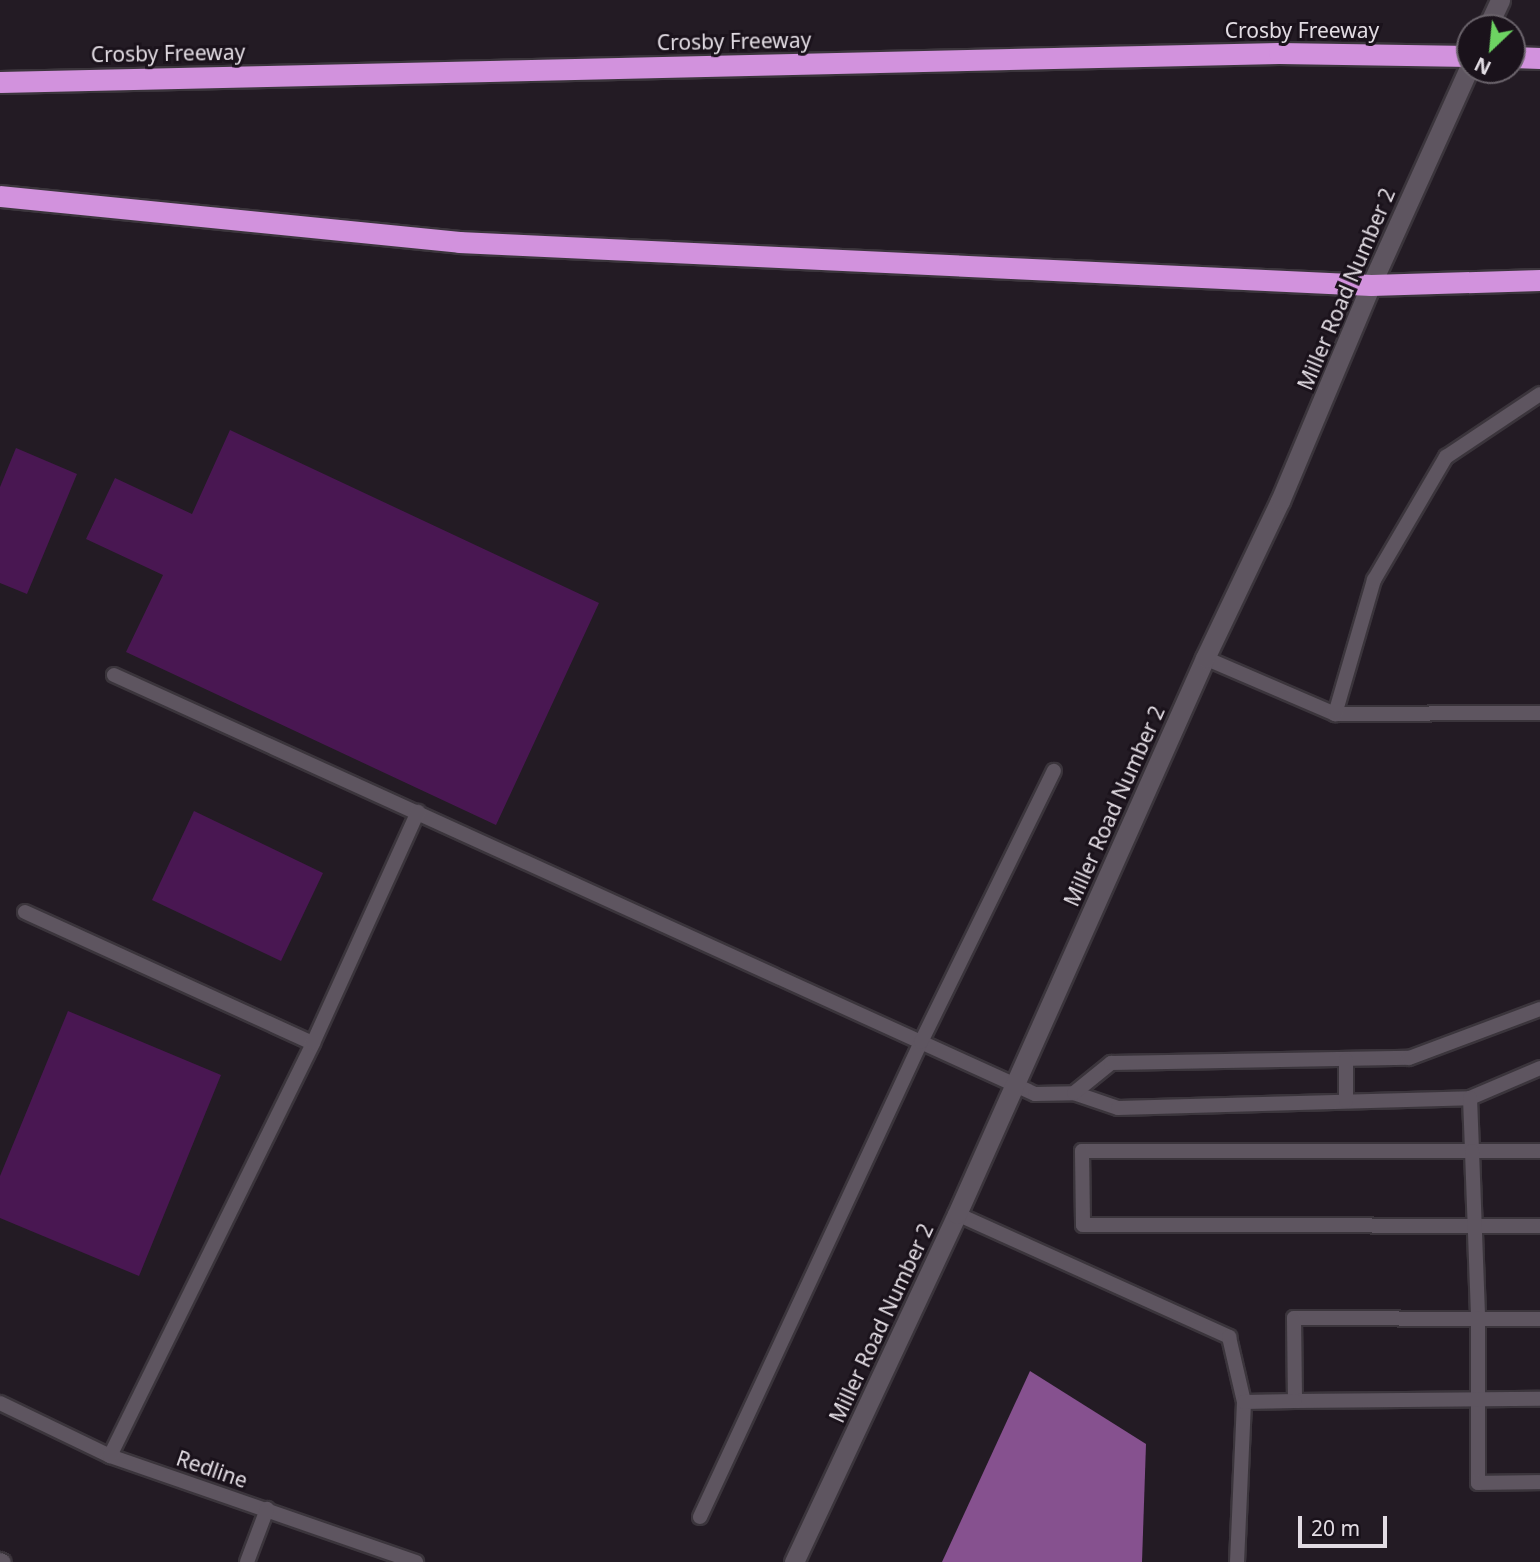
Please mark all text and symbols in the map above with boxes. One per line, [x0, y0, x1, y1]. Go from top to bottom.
north arrow [1456, 14, 1526, 84]
street label: Crosby Freeway [1225, 17, 1379, 43]
street label: Crosby Freeway [657, 27, 811, 55]
street label: Crosby Freeway [91, 39, 245, 67]
text: N [1470, 51, 1495, 81]
street label: Miller Road Number 2 [1292, 184, 1400, 394]
street label: Miller Road Number 2 [1058, 702, 1170, 910]
street label: Miller Road Number 2 [824, 1219, 938, 1427]
street label: Redline [173, 1445, 251, 1493]
scale bar [1302, 1502, 1391, 1546]
text: 20 m [1311, 1514, 1360, 1542]

